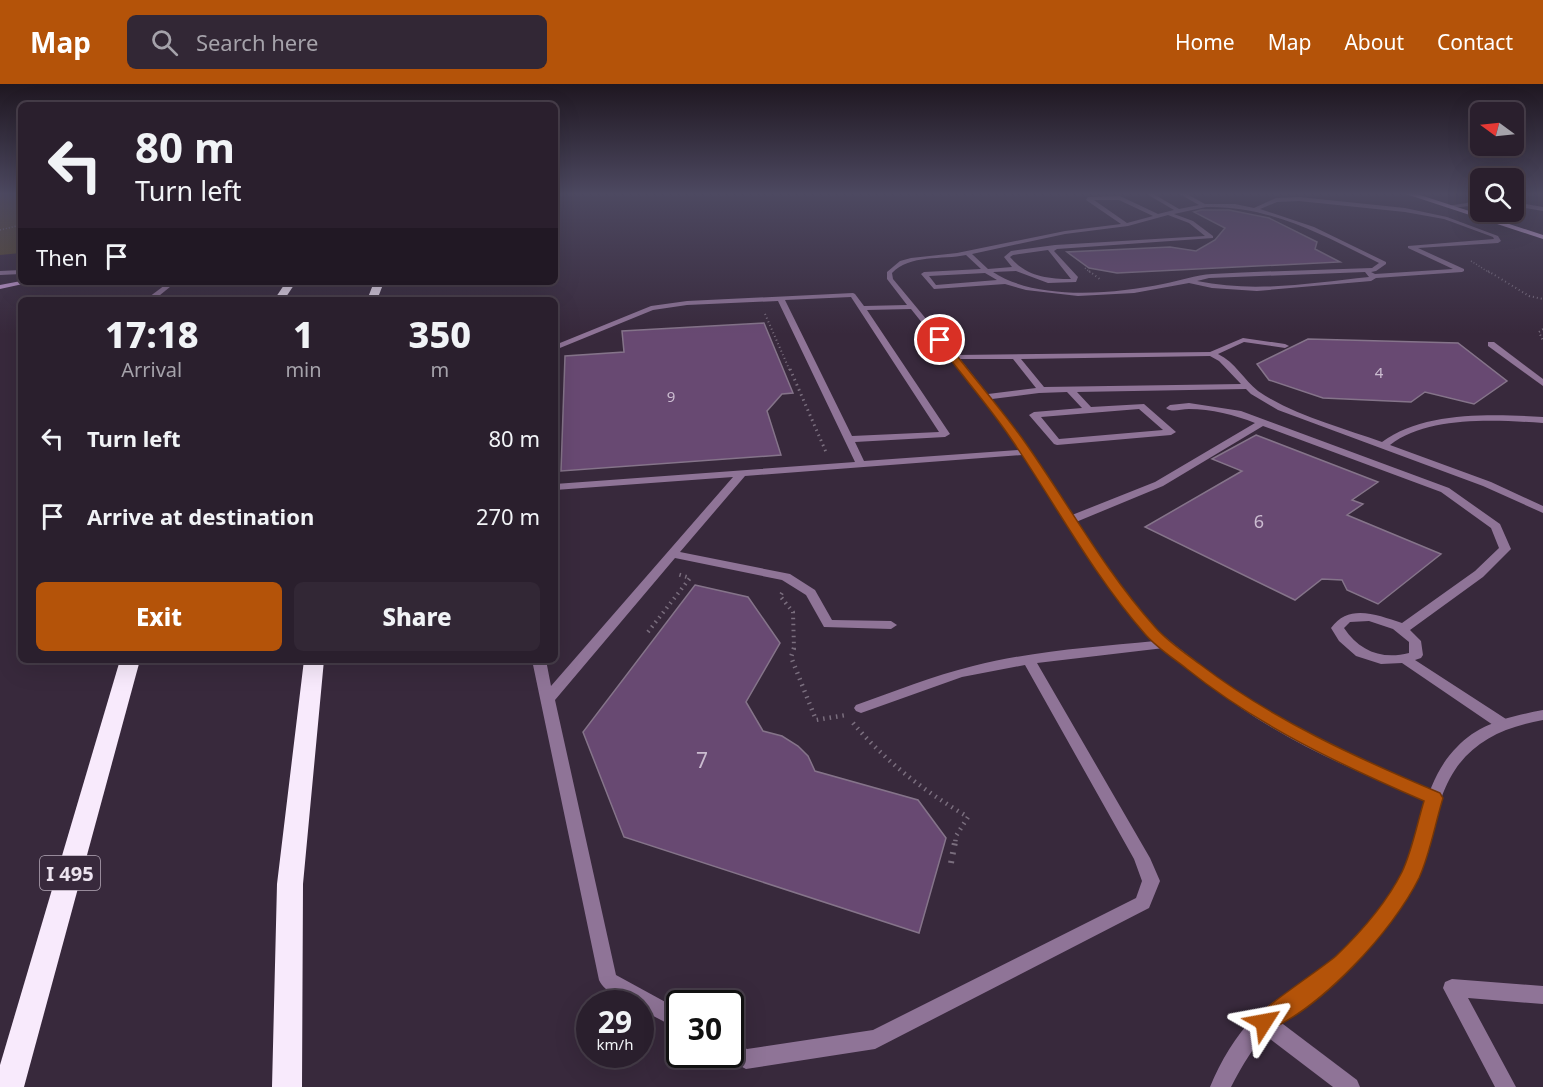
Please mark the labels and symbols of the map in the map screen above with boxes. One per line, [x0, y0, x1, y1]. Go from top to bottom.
north arrow [1470, 102, 1524, 156]
pin [914, 314, 965, 365]
house number: 4 [1375, 362, 1384, 382]
house number: 9 [667, 386, 675, 406]
house number: 6 [1254, 509, 1264, 533]
house number: 7 [696, 746, 708, 774]
road number: I 495 [40, 856, 100, 890]
speed limit sign: 30 [666, 990, 744, 1068]
position arrow [1232, 990, 1296, 1054]

